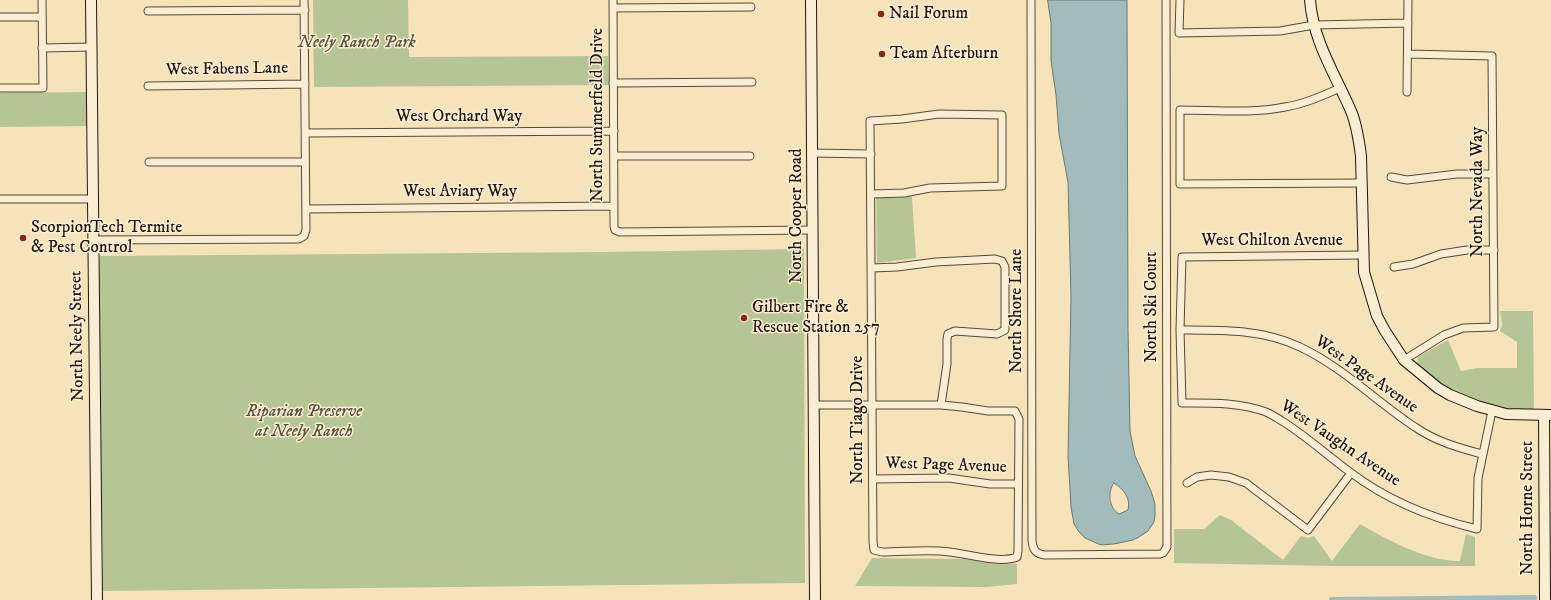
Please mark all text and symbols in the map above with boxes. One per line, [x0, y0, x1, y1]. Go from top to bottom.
place label: Nail Forum [889, 4, 968, 24]
marker: Nail Forum [876, 9, 886, 19]
street label: North Summerfield Drive [588, 28, 608, 202]
park label: Neely Ranch Park [298, 33, 416, 53]
place label: Team Afterburn [890, 44, 998, 64]
marker: Team Afterburn [877, 49, 887, 59]
street label: West Fabens Lane [166, 59, 288, 81]
street label: West Orchard Way [396, 107, 522, 127]
street label: North Nevada Way [1468, 127, 1488, 257]
street label: North Cooper Road [787, 149, 807, 283]
street label: West Aviary Way [403, 182, 517, 202]
place label: ScorpionTech Termite & Pest Control [31, 218, 182, 258]
street label: West Chilton Avenue [1201, 231, 1343, 251]
marker: ScorpionTech Termite & Pest Control [18, 233, 28, 243]
street label: North Shore Lane [1007, 249, 1027, 373]
street label: North Ski Court [1142, 251, 1162, 363]
street label: North Neely Street [67, 270, 89, 402]
place label: Gilbert Fire & Rescue Station 257 [752, 298, 880, 338]
marker: Gilbert Fire & Rescue Station 257 [739, 313, 749, 323]
street label: West Page Avenue [1310, 332, 1422, 418]
street label: North Tiago Drive [848, 356, 868, 484]
street label: West Vaughn Avenue [1276, 396, 1404, 492]
park label: Riparian Preserve at Neely Ranch [246, 402, 362, 442]
street label: North Horne Street [1518, 441, 1538, 575]
street label: West Page Avenue [885, 454, 1007, 478]

